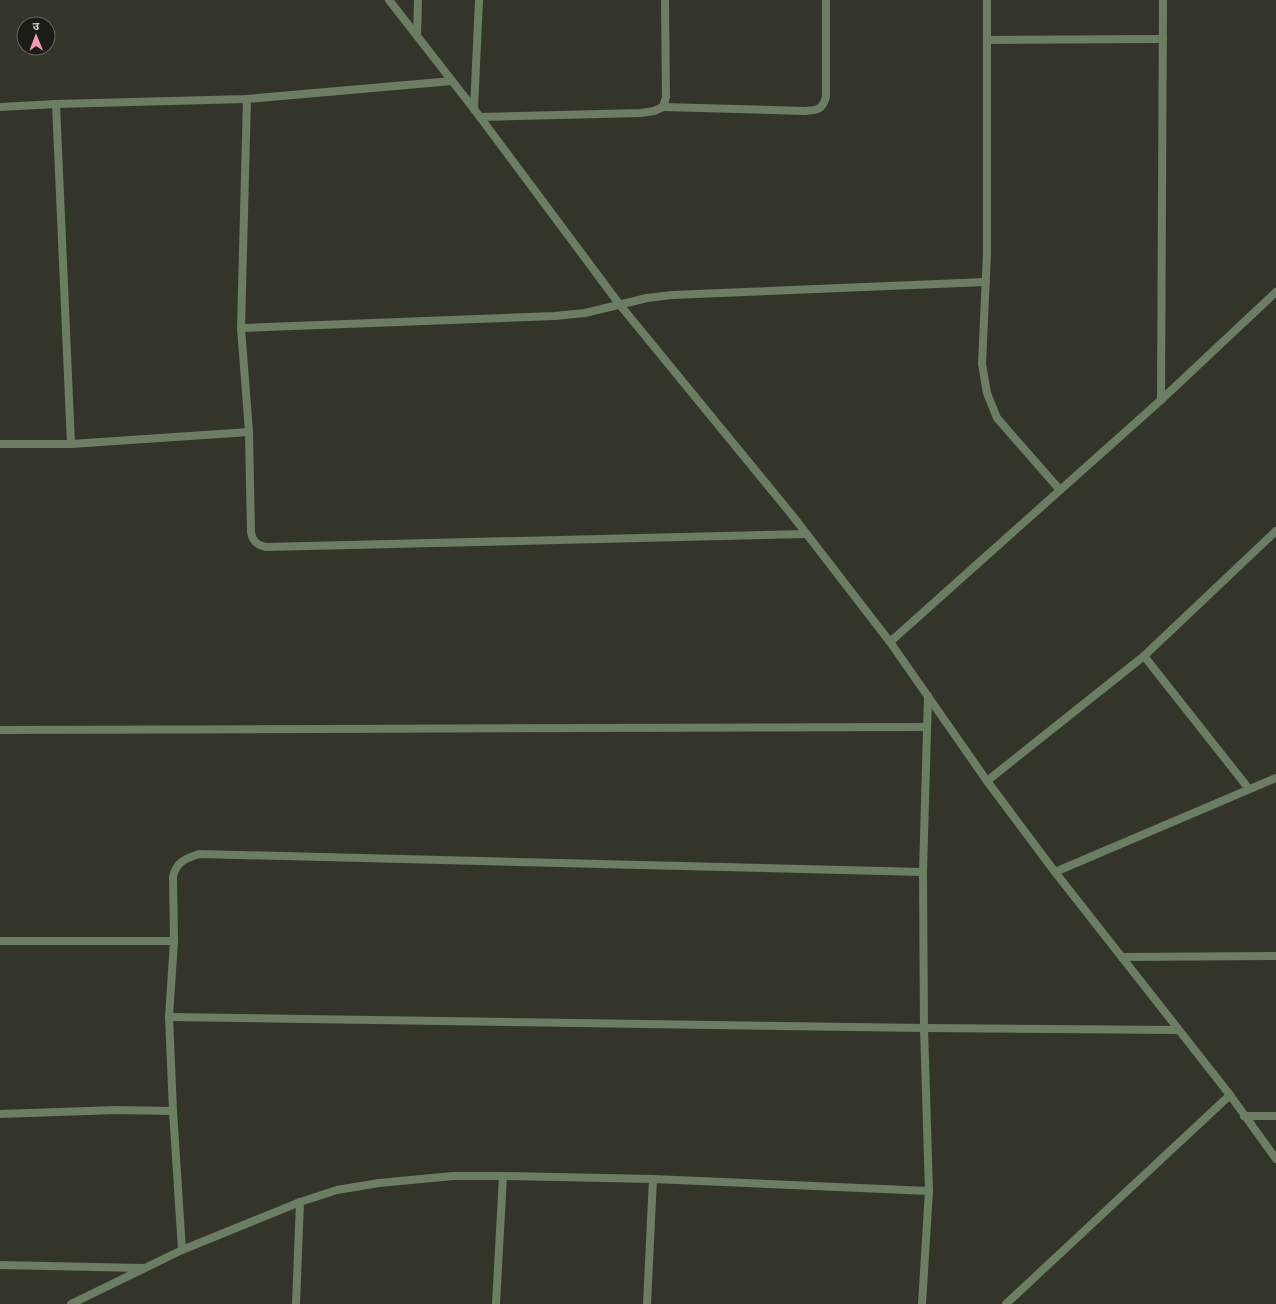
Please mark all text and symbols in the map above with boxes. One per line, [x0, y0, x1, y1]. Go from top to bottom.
north arrow [16, 16, 56, 56]
text: उ [33, 21, 40, 32]

